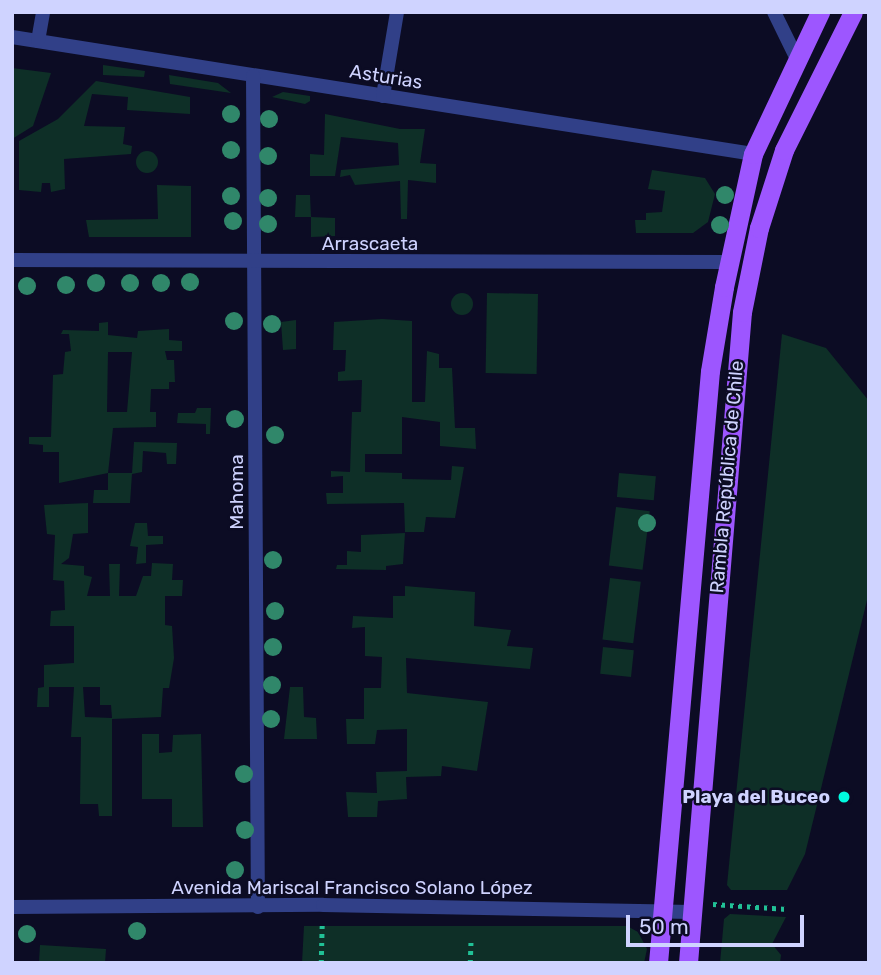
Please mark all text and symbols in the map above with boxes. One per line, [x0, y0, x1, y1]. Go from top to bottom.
street label: Asturias [348, 60, 424, 94]
street label: Arrascaeta [322, 233, 418, 255]
street label: Rambla República de Chile [705, 360, 749, 594]
street label: Mahoma [226, 454, 248, 530]
place label: Playa del Buceo [682, 786, 830, 808]
marker: Playa del Buceo [836, 789, 852, 805]
street label: Avenida Mariscal Francisco Solano López [171, 877, 533, 899]
scale bar [629, 902, 808, 946]
text: 50 m [639, 914, 689, 939]

